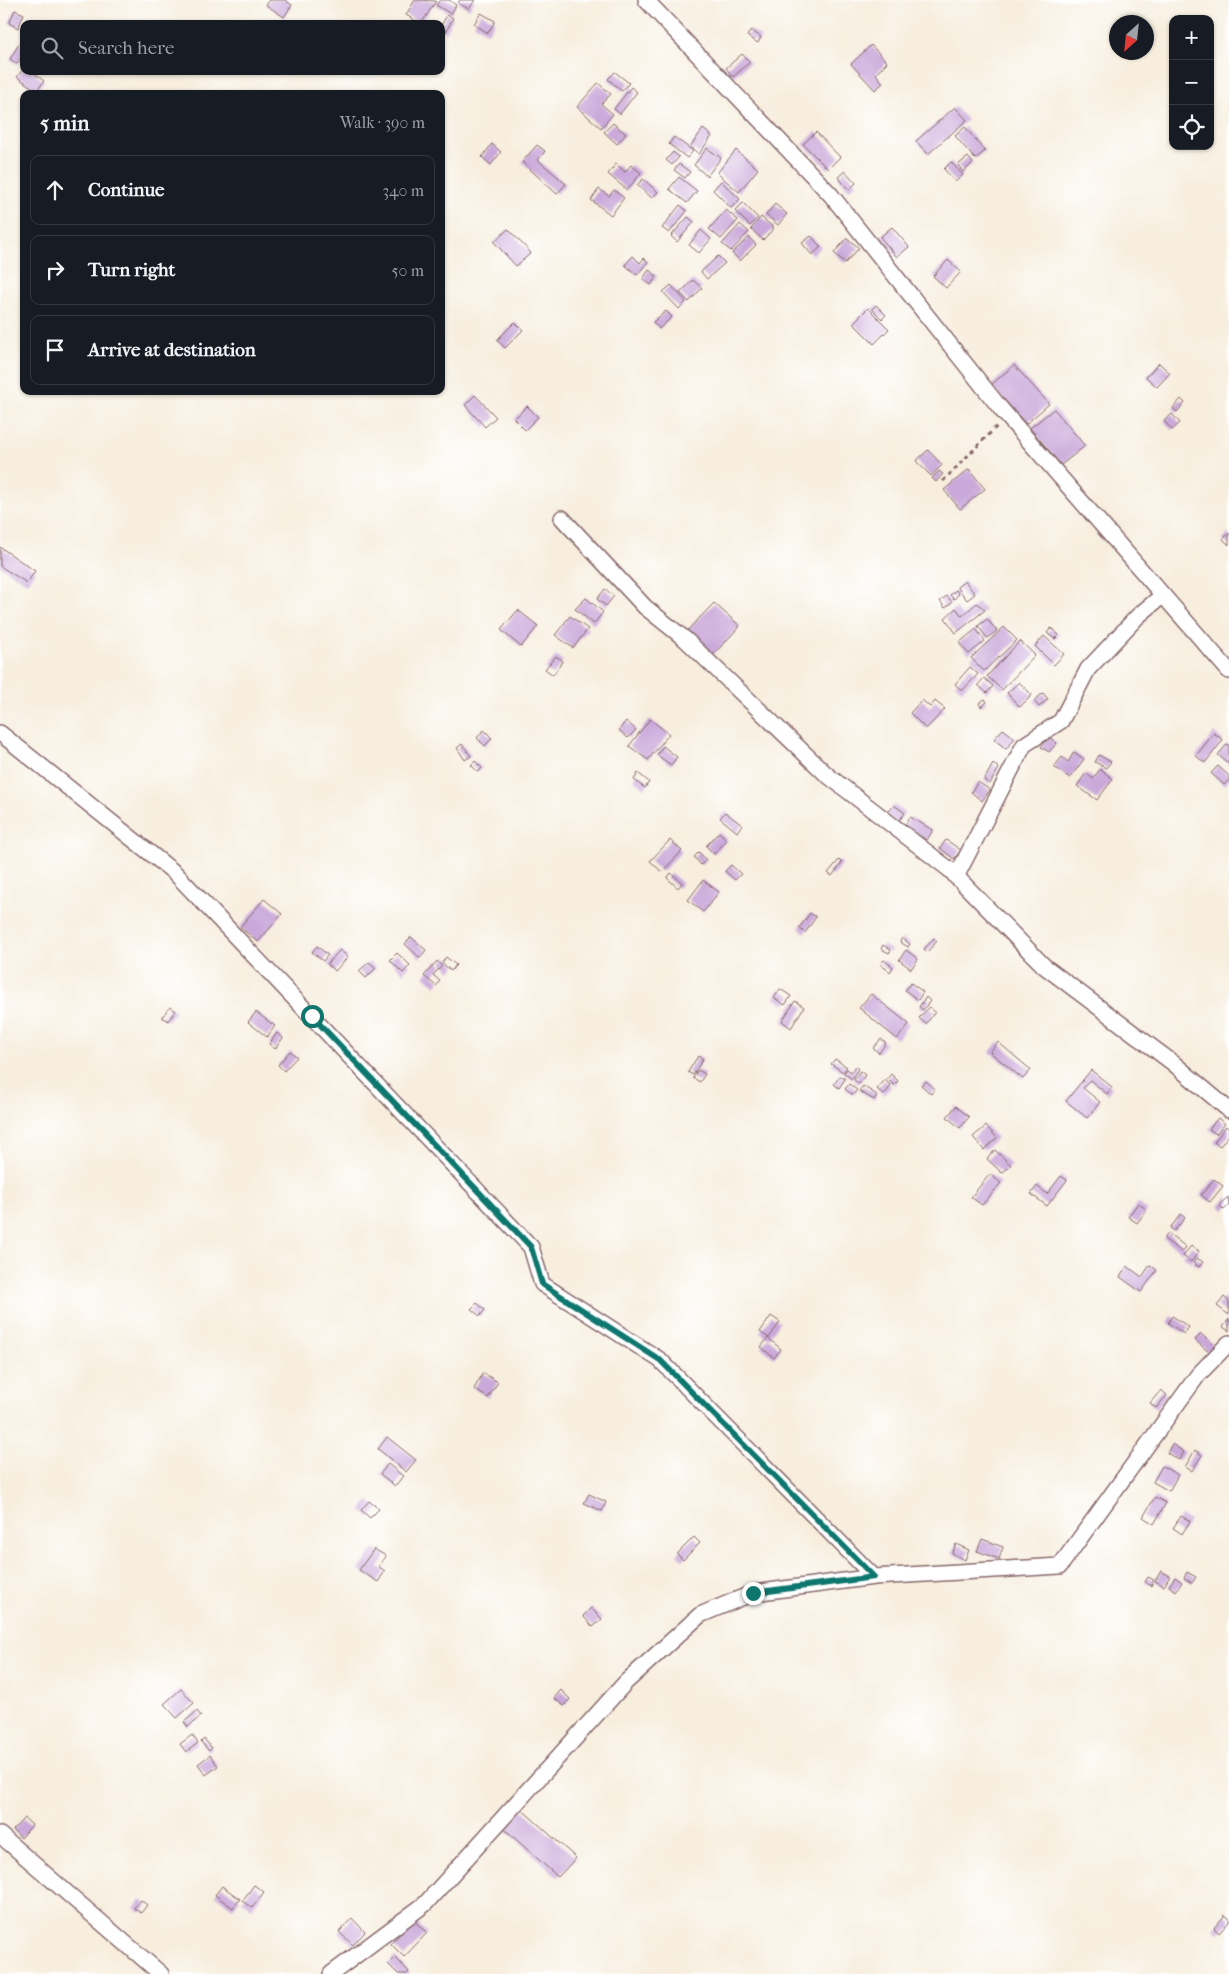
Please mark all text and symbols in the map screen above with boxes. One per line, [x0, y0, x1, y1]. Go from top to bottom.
north arrow [1109, 15, 1154, 60]
map controls [1169, 15, 1214, 150]
button: + [1169, 15, 1214, 60]
search box [20, 20, 445, 75]
icon: search [38, 34, 66, 62]
text: Search here [78, 37, 174, 59]
button: − [1169, 60, 1214, 105]
button: locate [1169, 105, 1214, 150]
text: 5 min [40, 111, 89, 135]
text: Walk · 390 m [340, 113, 425, 132]
icon: ahead [41, 176, 69, 204]
text: Continue [88, 179, 164, 201]
text: 340 m [382, 181, 424, 200]
icon: right [41, 256, 69, 284]
text: Turn right [88, 259, 175, 281]
text: 50 m [392, 261, 424, 280]
icon: arrive [41, 336, 69, 364]
text: Arrive at destination [88, 339, 256, 361]
route start [301, 1005, 324, 1028]
route end [742, 1582, 765, 1605]

